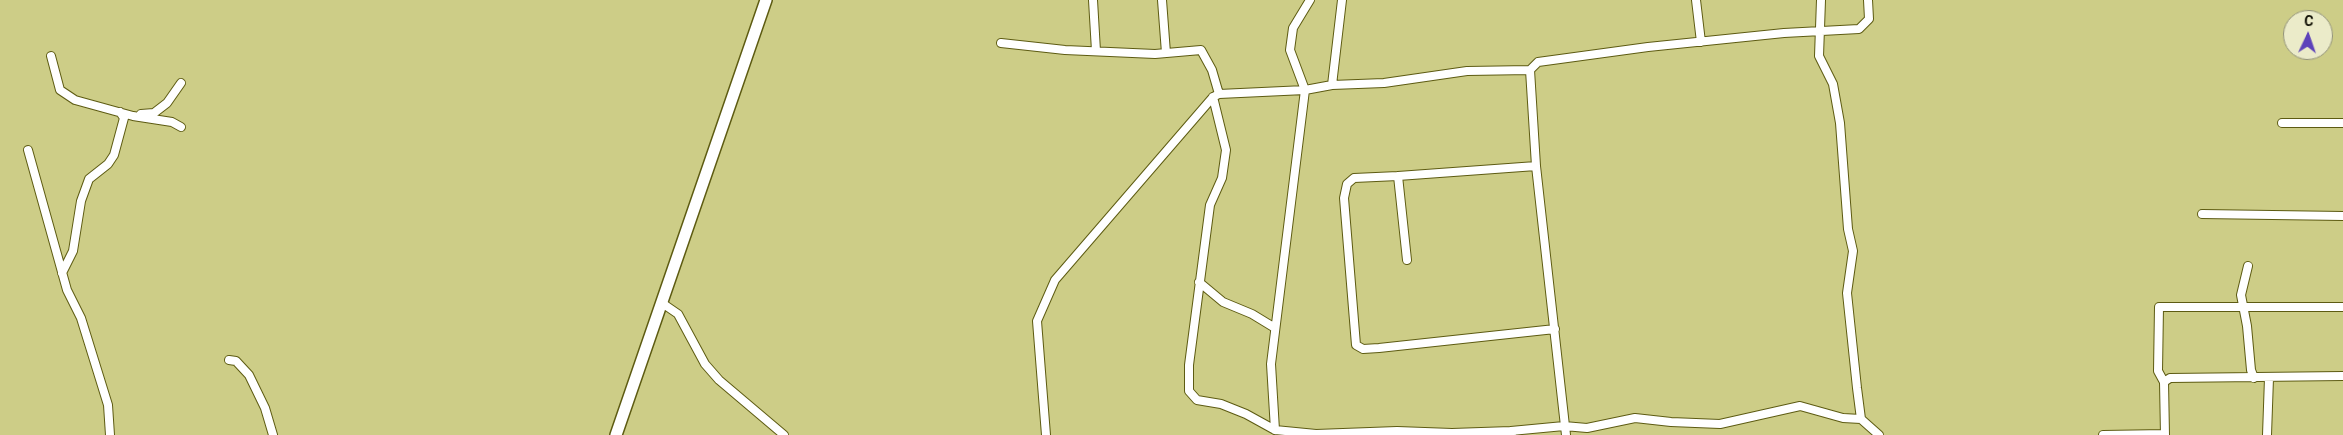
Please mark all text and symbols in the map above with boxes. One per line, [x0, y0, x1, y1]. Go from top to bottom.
north arrow [2283, 10, 2333, 60]
text: С [2304, 13, 2314, 29]

